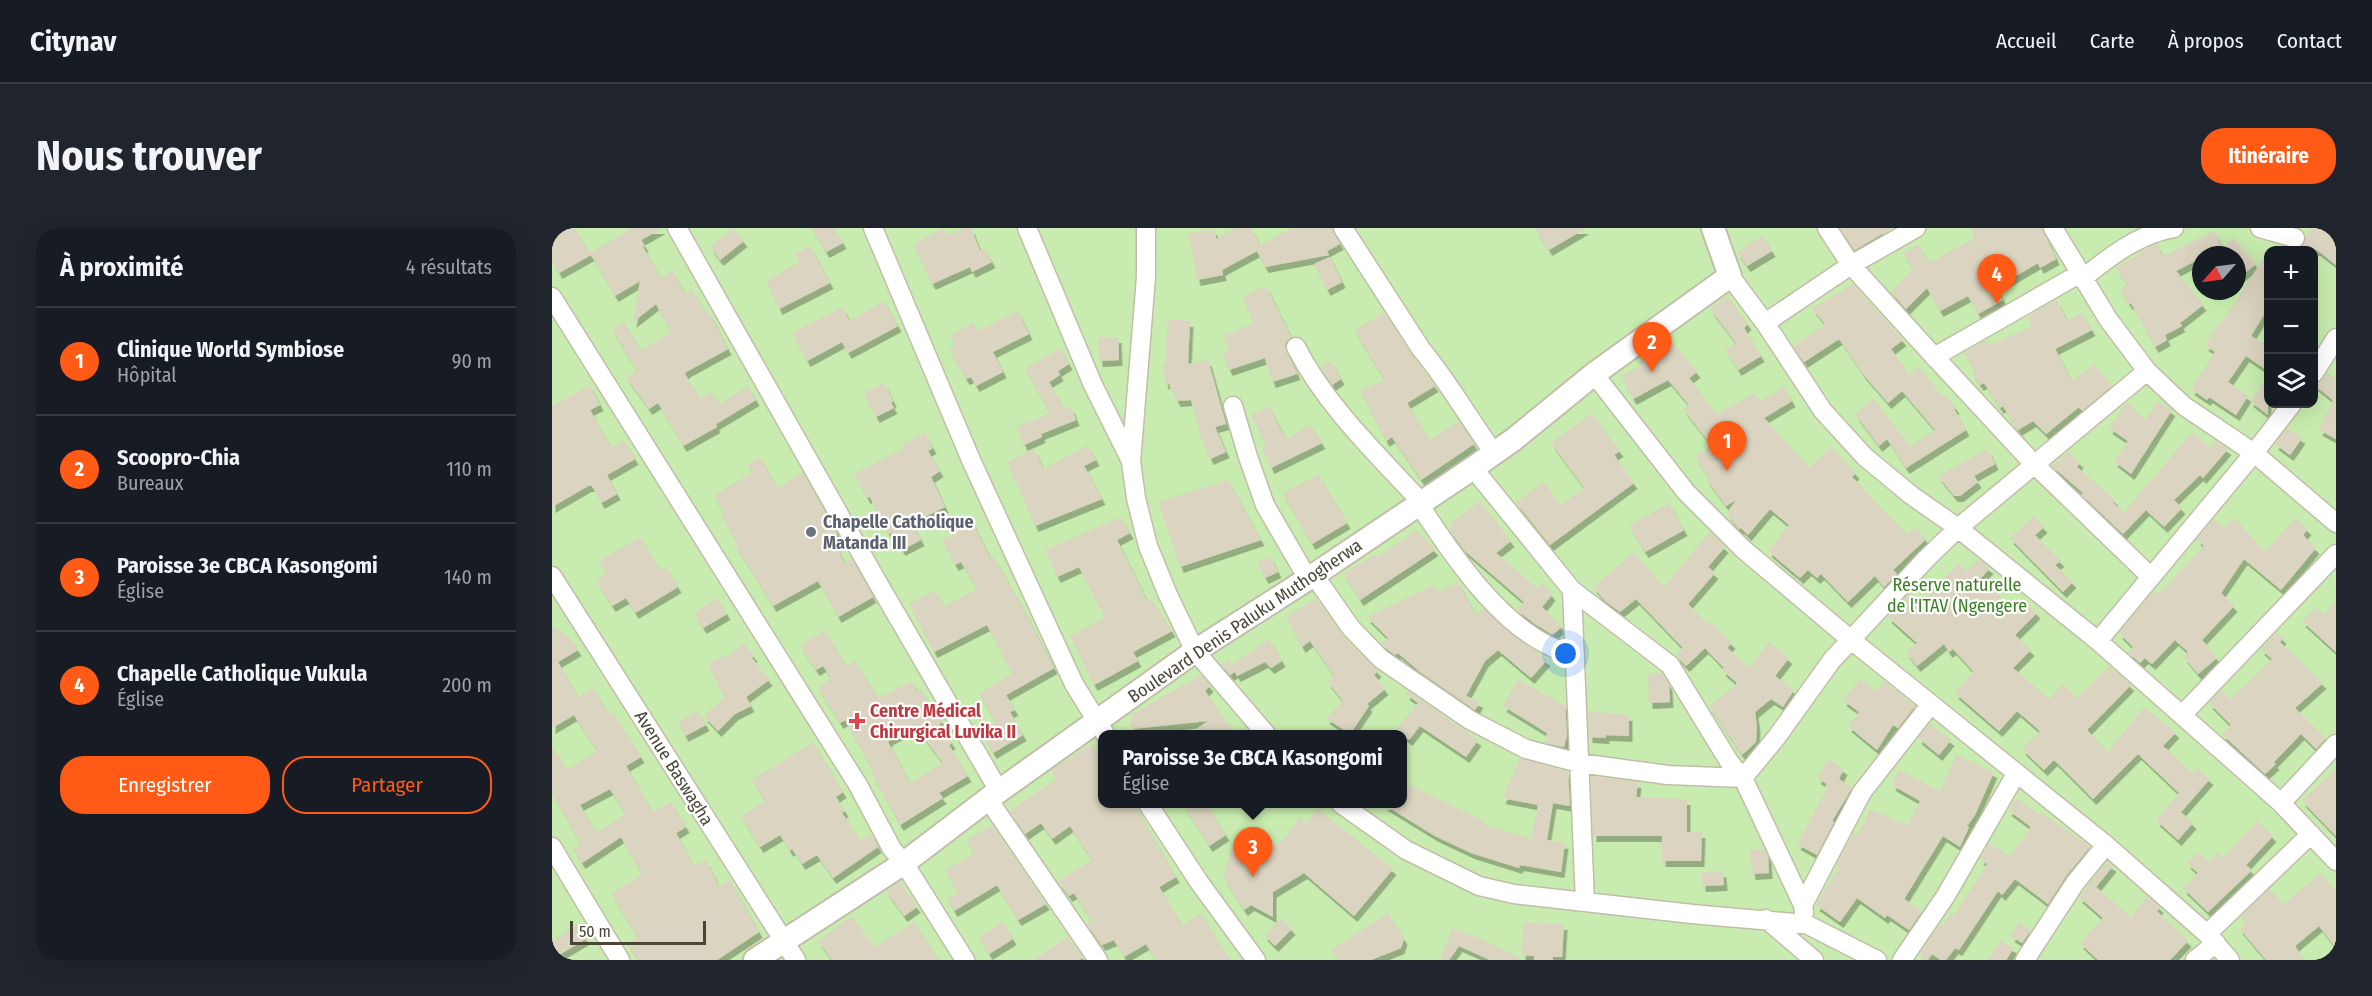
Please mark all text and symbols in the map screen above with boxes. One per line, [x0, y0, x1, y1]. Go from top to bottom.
text: Citynav [30, 25, 116, 58]
text: Accueil [1996, 28, 2057, 54]
text: Carte [2090, 28, 2135, 54]
text: À propos [2168, 28, 2244, 54]
text: Contact [2277, 28, 2342, 54]
button: Itinéraire [2201, 128, 2336, 184]
text: Nous trouver [36, 131, 262, 181]
north arrow [2192, 246, 2246, 300]
map controls [2264, 246, 2318, 408]
button: + [2264, 246, 2318, 300]
text: À proximité [60, 252, 183, 283]
pin: 4 [1978, 254, 2016, 304]
text: 4 résultats [406, 255, 492, 279]
button: − [2264, 300, 2318, 354]
pin: 2 [1632, 322, 1672, 372]
text: Clinique World Symbiose [117, 336, 344, 363]
text: 1 [75, 349, 84, 373]
text: 90 m [452, 349, 492, 373]
button: layers [2264, 354, 2318, 408]
text: Hôpital [117, 363, 177, 387]
pin: 1 [1708, 422, 1746, 471]
text: Scoopro-Chia [117, 444, 240, 471]
text: 2 [75, 457, 84, 481]
text: 110 m [446, 457, 492, 481]
text: Bureaux [117, 471, 184, 495]
place label: Chapelle Catholique Matanda III [823, 511, 974, 554]
marker: Chapelle Catholique Matanda III [804, 525, 818, 539]
street label: Boulevard Denis Paluku Muthogherwa [1124, 534, 1366, 708]
text: Paroisse 3e CBCA Kasongomi [117, 552, 378, 579]
text: 3 [75, 565, 84, 589]
text: 140 m [444, 565, 492, 589]
park label: Réserve naturelle de l'ITAV (Ngengere [1887, 574, 2027, 617]
text: Église [117, 579, 164, 603]
your location [1551, 639, 1580, 668]
text: Chapelle Catholique Vukula [117, 660, 367, 687]
text: 4 [74, 673, 85, 697]
text: 200 m [442, 673, 492, 697]
text: Église [117, 687, 164, 711]
place label: Centre Médical Chirurgical Luvika II [870, 700, 1016, 743]
street label: Avenue Baswagha [630, 706, 718, 830]
marker: Centre Médical Chirurgical Luvika II [848, 712, 866, 730]
popup [1098, 730, 1407, 808]
text: Paroisse 3e CBCA Kasongomi [1122, 744, 1383, 771]
button: Enregistrer [60, 756, 270, 814]
button: Partager [282, 756, 492, 814]
text: Église [1122, 771, 1169, 795]
pin: 3 [1234, 828, 1272, 877]
scale bar [570, 918, 706, 946]
text: 50 m [579, 922, 611, 941]

